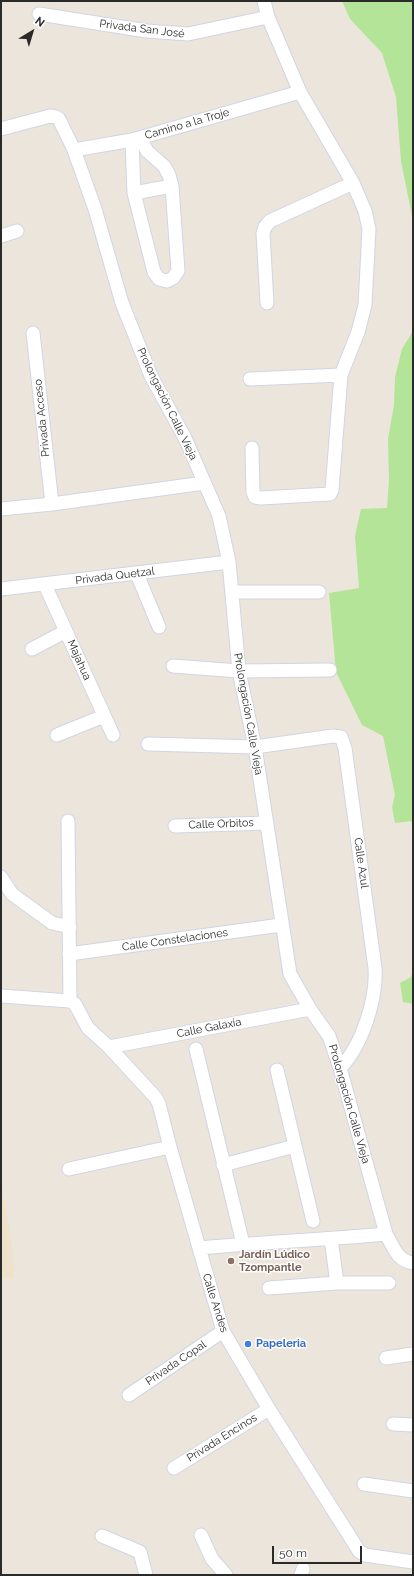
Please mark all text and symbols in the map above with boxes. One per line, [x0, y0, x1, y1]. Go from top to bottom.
north arrow [12, 12, 52, 52]
text: N [32, 14, 47, 30]
street label: Privada San José [99, 17, 185, 41]
street label: Camino a la Troje [143, 106, 231, 142]
street label: Prolongación Calle Vieja [134, 346, 200, 462]
street label: Privada Acceso [31, 379, 53, 457]
street label: Privada Quetzal [75, 565, 155, 587]
street label: Majahua [64, 638, 94, 682]
street label: Prolongación Calle Vieja [231, 652, 265, 776]
street label: Calle Orbitos [188, 816, 254, 832]
street label: Calle Azul [351, 837, 371, 889]
street label: Calle Constelaciones [121, 926, 229, 954]
street label: Calle Galaxia [176, 1015, 242, 1041]
street label: Prolongación Calle Vieja [326, 1043, 372, 1165]
place label: Jardín Lúdico Tzompantle [239, 1248, 310, 1274]
marker: Jardín Lúdico Tzompantle [226, 1256, 236, 1266]
street label: Calle Andes [199, 1272, 231, 1334]
place label: Papeleria [256, 1337, 306, 1351]
street label: Privada Copal [143, 1338, 209, 1388]
marker: Papeleria [243, 1339, 253, 1349]
street label: Privada Encinos [184, 1411, 260, 1465]
scale bar [274, 1538, 364, 1564]
text: 50 m [279, 1546, 307, 1560]

